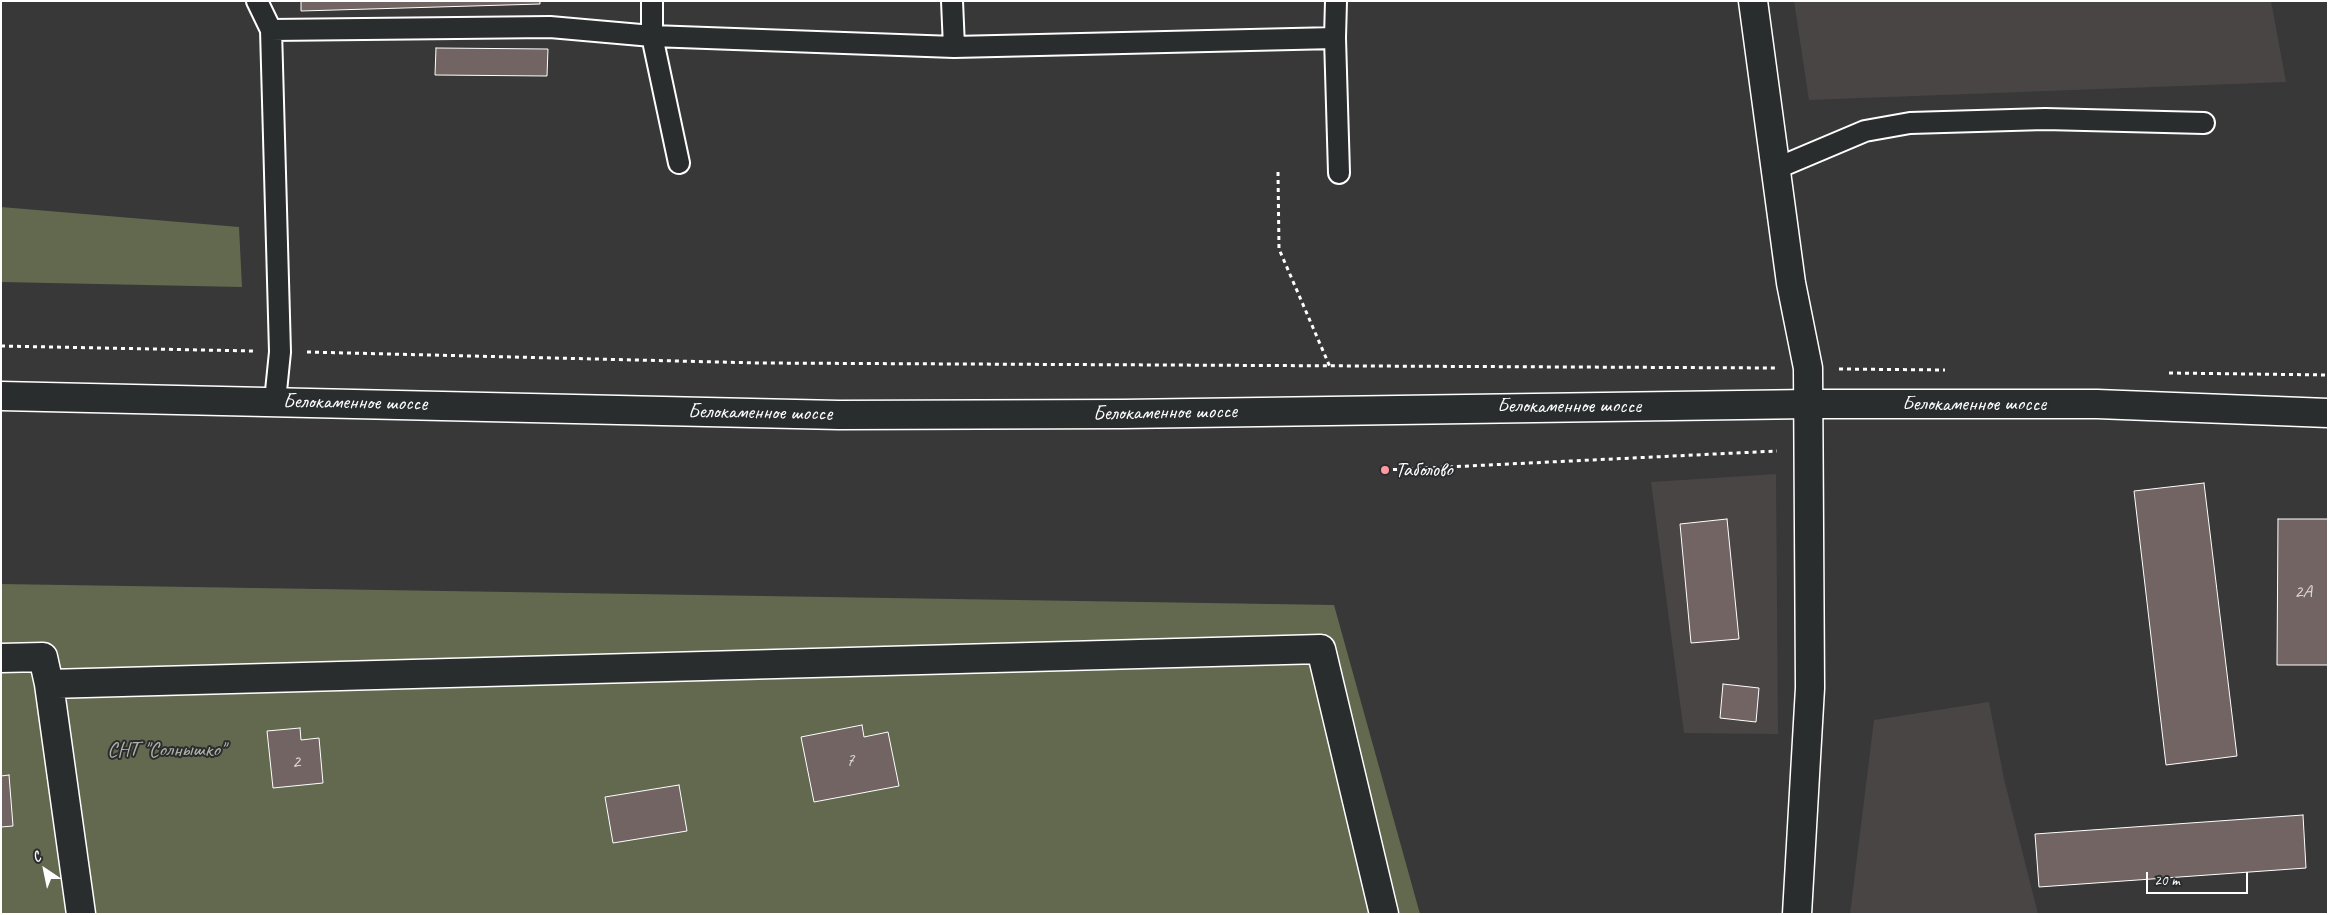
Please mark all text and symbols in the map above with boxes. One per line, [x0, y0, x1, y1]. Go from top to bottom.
street label: Белокаменное шоссе [283, 389, 427, 417]
street label: Белокаменное шоссе [1902, 391, 2046, 417]
street label: Белокаменное шоссе [1497, 393, 1641, 419]
street label: Белокаменное шоссе [688, 399, 832, 427]
street label: Белокаменное шоссе [1093, 399, 1237, 427]
place label: Таболово [1395, 457, 1453, 483]
marker: Таболово [1379, 464, 1391, 476]
house number: 2А [2294, 581, 2312, 603]
park label: СНТ "Солнышко" [107, 737, 225, 763]
house number: 7 [846, 750, 854, 772]
house number: 2 [292, 751, 300, 773]
north arrow [20, 845, 70, 895]
text: С [29, 848, 44, 866]
scale bar [2149, 862, 2252, 894]
text: 20 m [2154, 871, 2180, 890]

